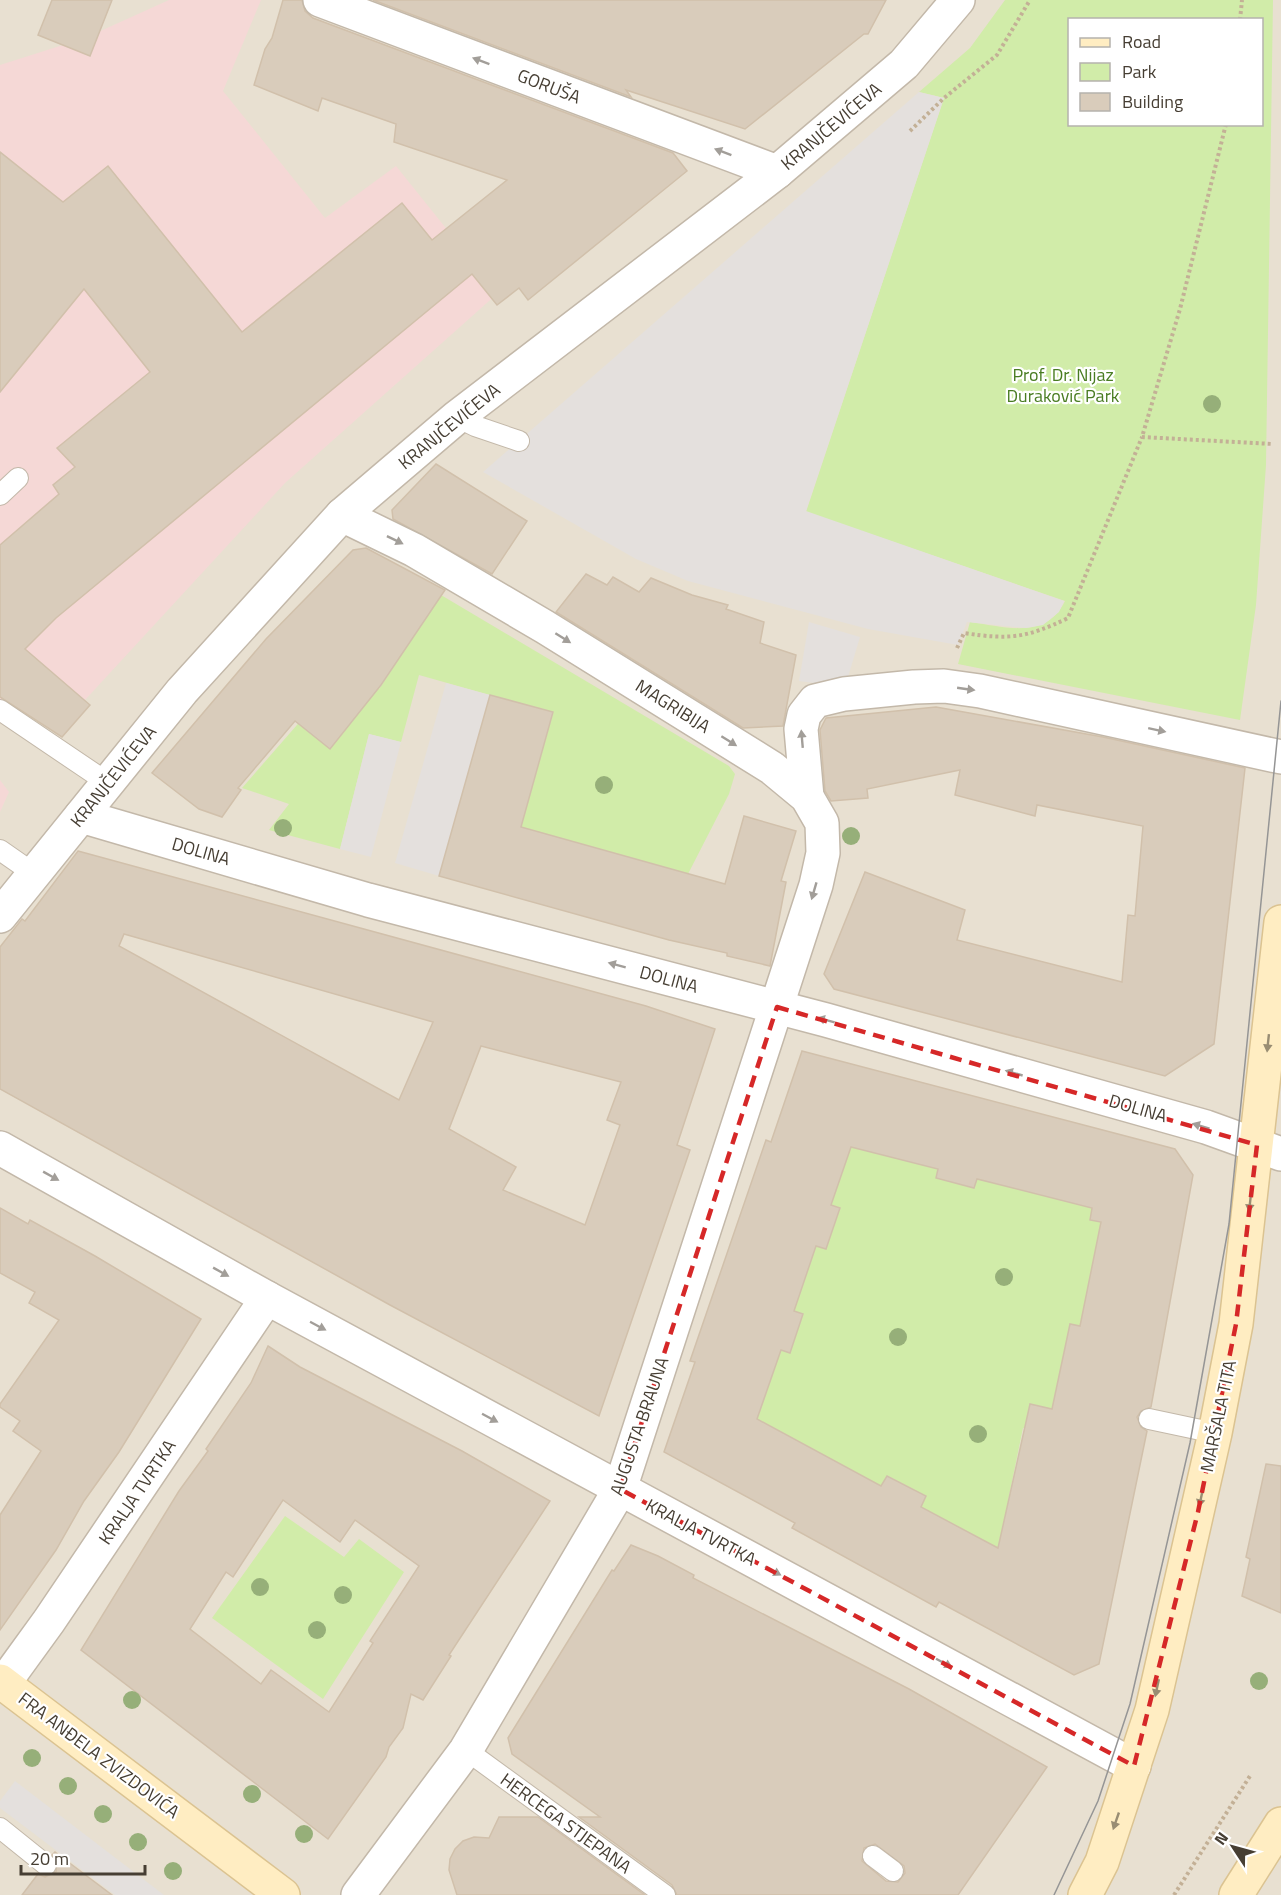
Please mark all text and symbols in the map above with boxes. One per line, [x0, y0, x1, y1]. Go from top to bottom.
legend [1068, 18, 1263, 126]
text: Road [1122, 28, 1161, 55]
one-way arrow [472, 56, 490, 65]
text: Park [1122, 58, 1157, 85]
street label: GORUŠA [513, 62, 585, 111]
street label: KRANJČEVIĆEVA [775, 76, 887, 176]
text: Building [1122, 88, 1183, 115]
one-way arrow [713, 147, 731, 157]
park label: Prof. Dr. Nijaz Duraković Park [1006, 361, 1120, 409]
street label: KRANJČEVIĆEVA [392, 376, 506, 476]
one-way arrow [386, 536, 403, 545]
one-way arrow [555, 633, 571, 644]
street label: MAGRIBIJA [630, 672, 716, 740]
one-way arrow [957, 685, 976, 694]
street label: KRANJČEVIĆEVA [63, 719, 163, 833]
one-way arrow [1148, 726, 1167, 735]
one-way arrow [797, 729, 806, 748]
one-way arrow [721, 736, 737, 747]
street label: DOLINA [169, 830, 234, 872]
one-way arrow [809, 882, 818, 900]
street label: DOLINA [637, 958, 701, 1000]
one-way arrow [608, 959, 626, 969]
one-way arrow [817, 1015, 835, 1024]
one-way arrow [1263, 1033, 1273, 1052]
one-way arrow [1005, 1068, 1023, 1077]
street label: DOLINA [1106, 1087, 1171, 1129]
one-way arrow [1192, 1121, 1210, 1130]
one-way arrow [43, 1171, 60, 1181]
one-way arrow [1245, 1193, 1255, 1212]
one-way arrow [213, 1267, 230, 1277]
one-way arrow [310, 1321, 327, 1331]
street label: AUGUSTA BRAUNA [603, 1353, 675, 1499]
street label: MARŠALA TITA [1193, 1357, 1243, 1474]
one-way arrow [482, 1413, 499, 1423]
street label: KRALJA TVRTKA [92, 1434, 182, 1550]
one-way arrow [1195, 1489, 1205, 1508]
street label: KRALJA TVRTKA [641, 1492, 761, 1573]
one-way arrow [764, 1566, 781, 1576]
one-way arrow [936, 1658, 953, 1668]
one-way arrow [1151, 1679, 1161, 1697]
street label: FRA ANĐELA ZVIZDOVIĆA [13, 1685, 186, 1825]
street label: HERCEGA STJEPANA [495, 1766, 637, 1880]
one-way arrow [1110, 1812, 1120, 1830]
north arrow [1203, 1817, 1263, 1877]
text: N [1208, 1827, 1234, 1850]
scale bar [21, 1838, 146, 1876]
text: 20 m [30, 1845, 69, 1872]

